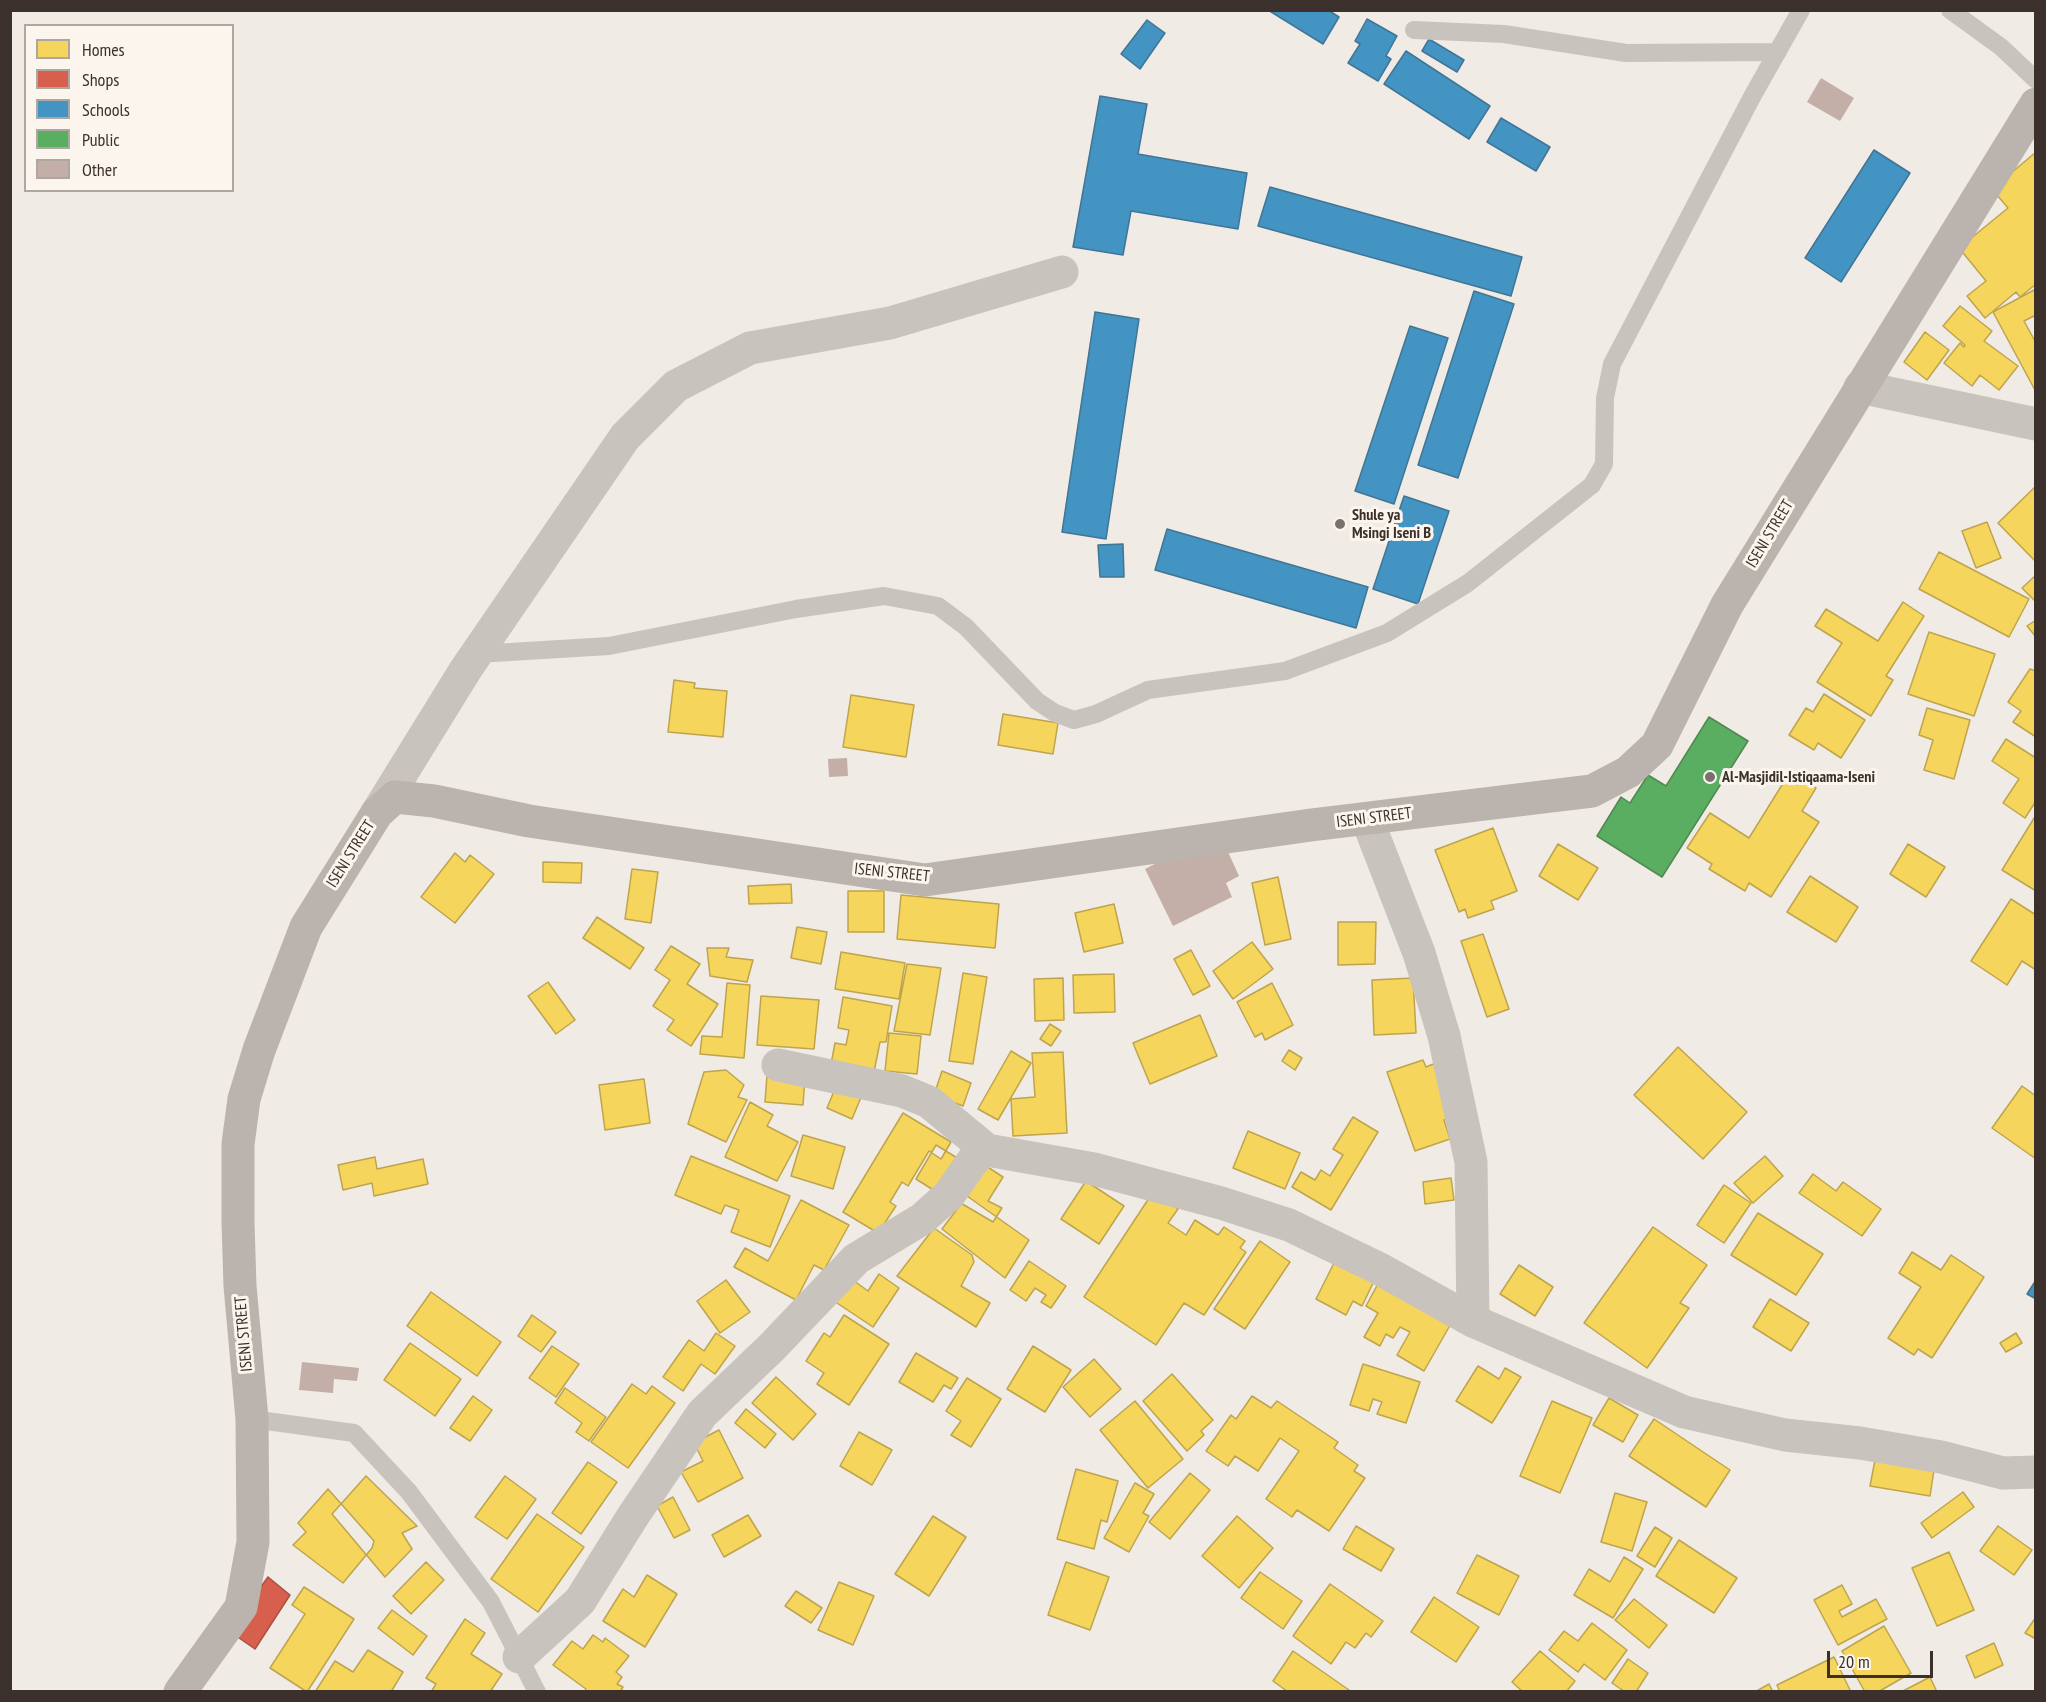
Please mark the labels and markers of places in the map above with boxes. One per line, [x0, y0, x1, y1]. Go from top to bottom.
place label: Shule ya Msingi Iseni B [1352, 505, 1431, 543]
marker: Shule ya Msingi Iseni B [1333, 517, 1347, 531]
place label: Al-Masjidil-Istiqaama-Iseni [1722, 767, 1875, 787]
marker: Al-Masjidil-Istiqaama-Iseni [1703, 770, 1717, 784]

